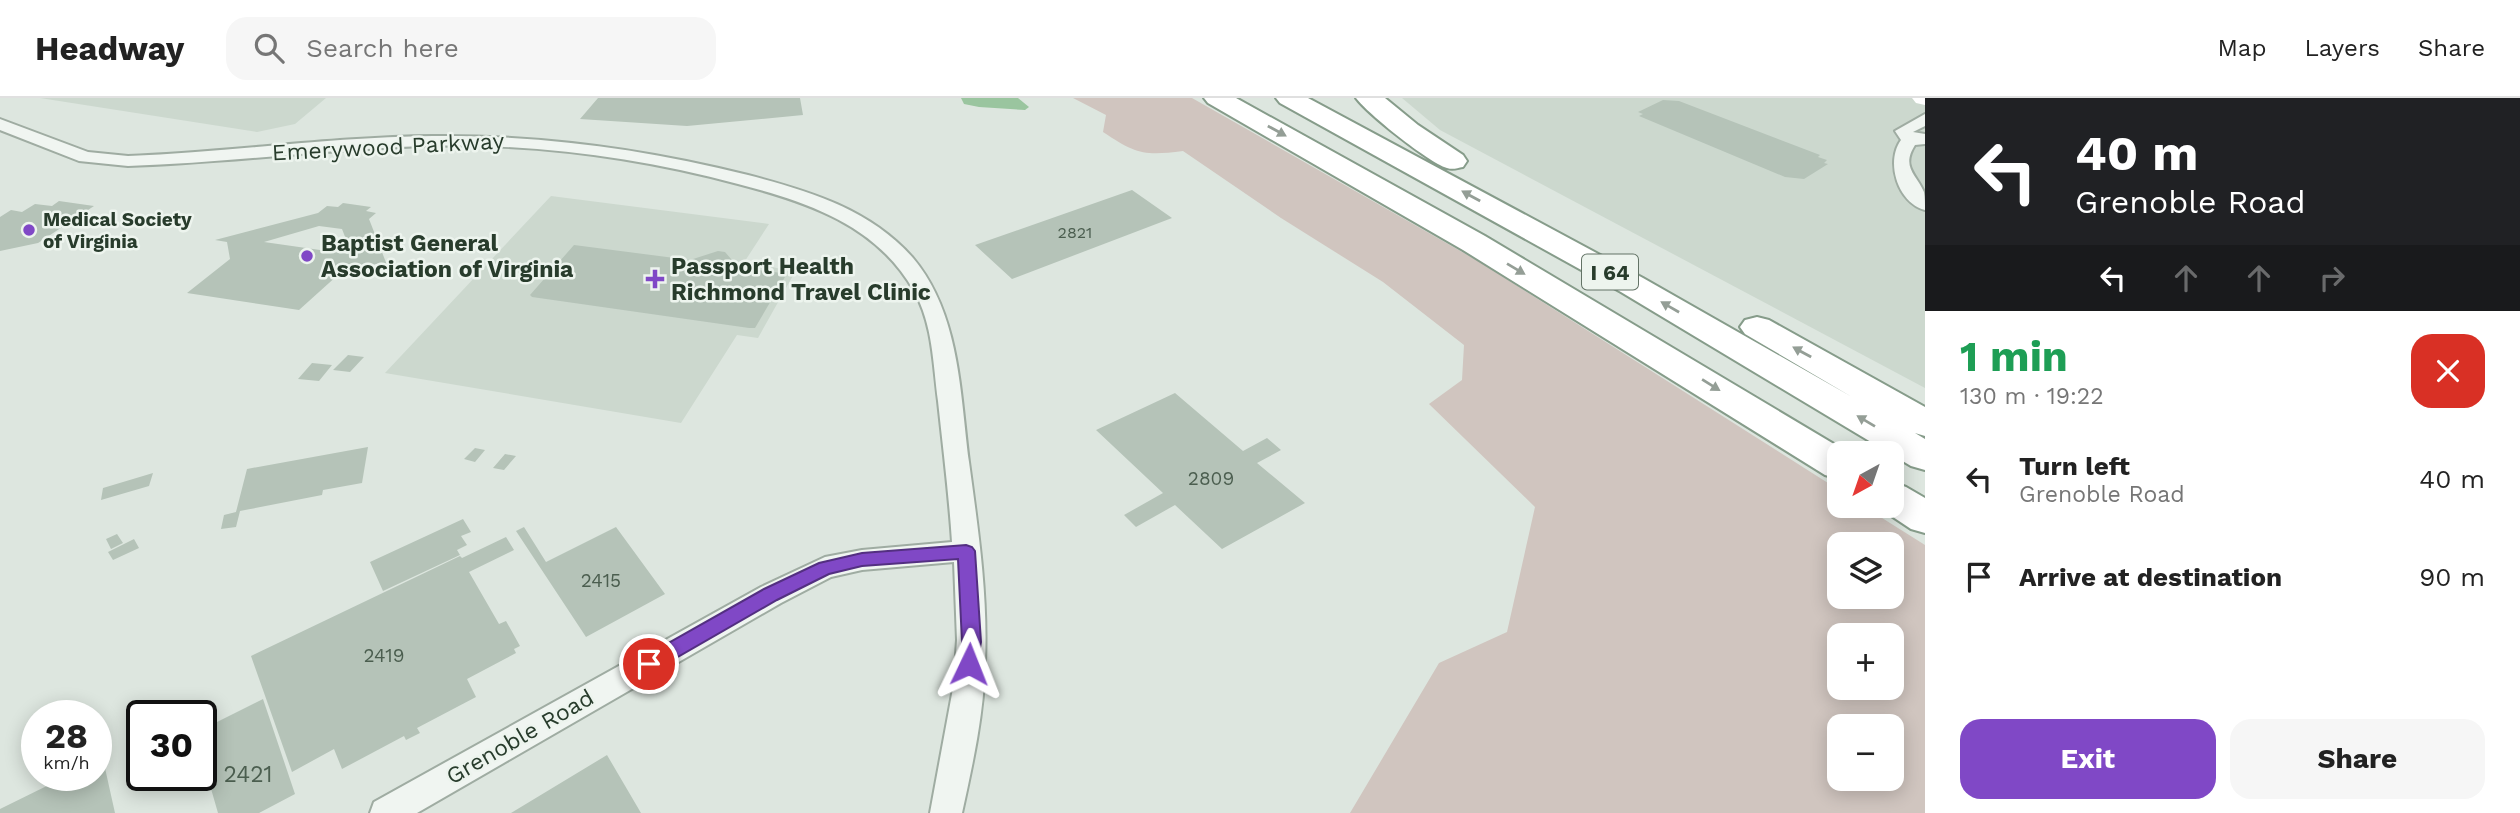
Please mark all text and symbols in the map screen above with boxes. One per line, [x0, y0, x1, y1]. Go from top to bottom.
search box [226, 17, 716, 80]
text: Headway [35, 29, 184, 68]
icon: search [250, 29, 288, 67]
text: Search here [306, 33, 459, 63]
text: Map [2218, 34, 2266, 62]
text: Layers [2304, 34, 2380, 62]
text: Share [2418, 34, 2485, 62]
text: 40 m [2075, 124, 2198, 182]
one-way arrow [1267, 125, 1286, 137]
icon: left [1960, 126, 2051, 217]
street label: Emerywood Parkway [271, 127, 505, 167]
text: Grenoble Road [2075, 183, 2306, 221]
one-way arrow [1462, 190, 1481, 202]
place label: Medical Society of Virginia [43, 208, 192, 253]
marker: Medical Society of Virginia [21, 222, 37, 238]
house number: 2821 [1058, 223, 1092, 242]
place label: Baptist General Association of Virginia [321, 230, 574, 283]
marker: Baptist General Association of Virginia [299, 248, 315, 264]
place label: Passport Health Richmond Travel Clinic [671, 253, 931, 306]
road number: I 64 [1582, 254, 1638, 290]
icon: left [2094, 259, 2132, 297]
icon: ahead [2167, 259, 2205, 297]
icon: ahead [2240, 259, 2278, 297]
icon: right [2313, 259, 2351, 297]
one-way arrow [1507, 262, 1526, 275]
marker: Passport Health Richmond Travel Clinic [645, 269, 665, 289]
one-way arrow [1660, 301, 1679, 313]
text: 1 min [1960, 332, 2068, 381]
button: close [2411, 334, 2485, 408]
one-way arrow [1792, 346, 1812, 358]
one-way arrow [1702, 379, 1721, 392]
text: 130 m · 19:22 [1960, 383, 2104, 410]
one-way arrow [1857, 415, 1876, 428]
north arrow [1827, 441, 1904, 518]
map controls [1827, 441, 1904, 791]
text: Turn left [2019, 451, 2130, 481]
icon: left [1960, 460, 1998, 498]
text: 40 m [2419, 464, 2485, 494]
house number: 2809 [1188, 467, 1234, 490]
text: Grenoble Road [2019, 481, 2185, 508]
button: layers [1827, 532, 1904, 609]
icon: arrive [1960, 558, 1998, 596]
text: Arrive at destination [2019, 562, 2282, 592]
text: 90 m [2419, 562, 2485, 592]
house number: 2415 [581, 569, 621, 592]
button: + [1827, 623, 1904, 700]
position arrow [932, 627, 1006, 701]
pin [619, 634, 679, 694]
house number: 2419 [364, 644, 404, 667]
icon: arrive [630, 645, 668, 683]
street label: Grenoble Road [441, 684, 599, 790]
speed limit sign: 30 [126, 700, 217, 791]
button: − [1827, 714, 1904, 791]
text: 28 [45, 715, 88, 757]
button: Exit [1960, 719, 2216, 799]
button: Share [2230, 719, 2485, 799]
text: km/h [43, 752, 90, 773]
house number: 2421 [223, 761, 273, 788]

